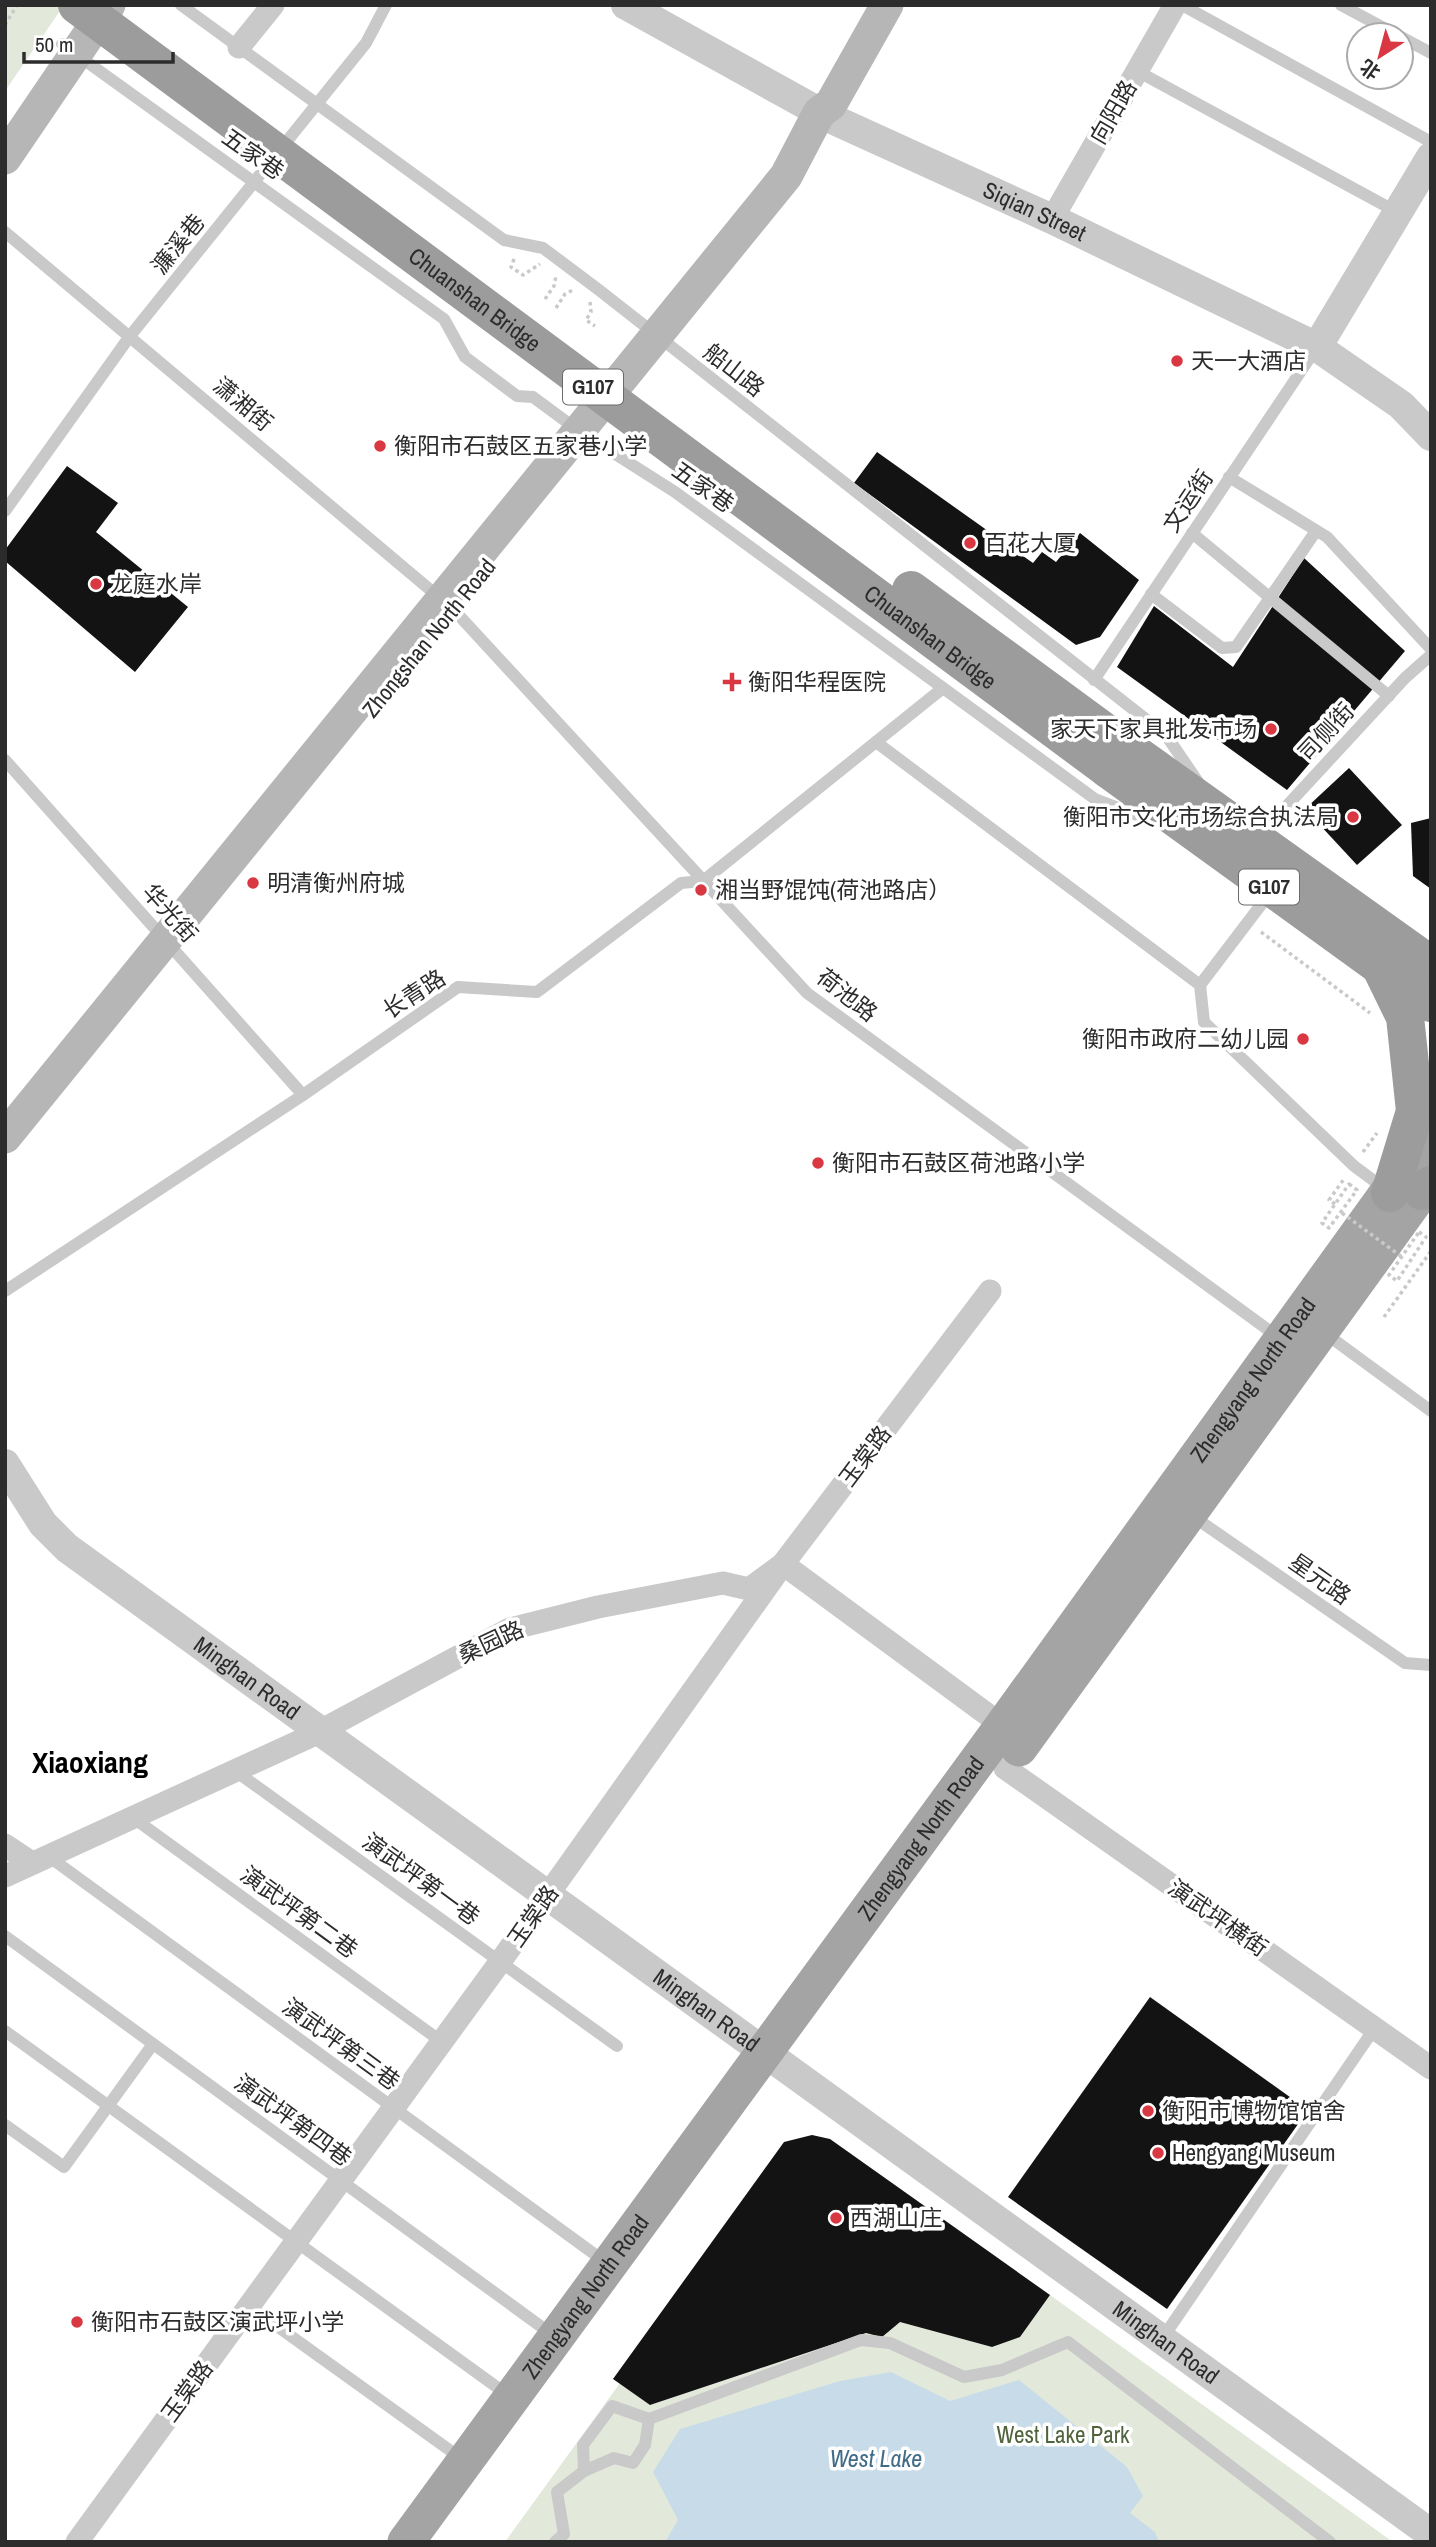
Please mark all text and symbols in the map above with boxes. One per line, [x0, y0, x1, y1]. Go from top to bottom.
scale bar [24, 21, 173, 65]
north arrow [1345, 21, 1415, 91]
text: 50 m [35, 30, 73, 59]
text: 北 [1355, 54, 1385, 86]
street label: 向阳路 [1082, 74, 1143, 149]
street label: 五家巷 [216, 121, 290, 186]
street label: Siqian Street [978, 174, 1091, 248]
street label: 濂溪巷 [144, 207, 211, 280]
street label: Chuanshan Bridge [403, 240, 547, 359]
street label: 船山路 [698, 336, 771, 403]
place label: 天一大酒店 [1191, 345, 1306, 376]
marker: 天一大酒店 [1169, 353, 1185, 369]
street label: 潇湘街 [207, 370, 280, 438]
road number: G107 [563, 370, 623, 404]
place label: 衡阳市石鼓区五家巷小学 [394, 430, 647, 461]
marker: 衡阳市石鼓区五家巷小学 [372, 438, 388, 454]
street label: 五家巷 [666, 454, 740, 519]
street label: 文运街 [1155, 463, 1220, 538]
place label: 百花大厦 [984, 527, 1076, 558]
marker: 百花大厦 [962, 535, 978, 551]
street label: Zhongshan North Road [355, 552, 502, 724]
place label: 龙庭水岸 [110, 568, 202, 599]
marker: 龙庭水岸 [88, 576, 104, 592]
street label: Chuanshan Bridge [858, 578, 1003, 696]
place label: 衡阳华程医院 [748, 666, 886, 697]
marker: 衡阳华程医院 [722, 672, 742, 692]
street label: 司侧街 [1291, 696, 1360, 767]
place label: 家天下家具批发市场 [1050, 713, 1257, 744]
marker: 家天下家具批发市场 [1263, 721, 1279, 737]
place label: 衡阳市文化市场综合执法局 [1063, 801, 1339, 832]
marker: 衡阳市文化市场综合执法局 [1345, 809, 1361, 825]
place label: 明清衡州府城 [267, 867, 405, 898]
road number: G107 [1239, 870, 1299, 904]
place label: 湘当野馄饨(荷池路店） [715, 874, 951, 905]
marker: 明清衡州府城 [245, 875, 261, 891]
street label: 华光街 [136, 877, 205, 949]
marker: 湘当野馄饨(荷池路店） [693, 882, 709, 898]
street label: 荷池路 [811, 961, 884, 1028]
street label: 长青路 [376, 962, 451, 1025]
place label: 衡阳市政府二幼儿园 [1082, 1023, 1289, 1054]
marker: 衡阳市政府二幼儿园 [1295, 1031, 1311, 1047]
place label: 衡阳市石鼓区荷池路小学 [832, 1147, 1085, 1178]
marker: 衡阳市石鼓区荷池路小学 [810, 1155, 826, 1171]
street label: Zhengyang North Road [1182, 1291, 1322, 1468]
street label: 玉棠路 [831, 1419, 898, 1493]
street label: 星元路 [1283, 1546, 1357, 1611]
street label: 桑园路 [453, 1613, 529, 1670]
street label: Minghan Road [188, 1629, 307, 1727]
district label: Xiaoxiang [32, 1742, 148, 1782]
street label: Zhengyang North Road [850, 1750, 991, 1926]
street label: 演武坪第一巷 [356, 1825, 486, 1932]
street label: 演武坪第二巷 [234, 1858, 364, 1965]
street label: 演武坪横街 [1162, 1872, 1274, 1963]
street label: 玉棠路 [500, 1879, 565, 1953]
street label: Minghan Road [647, 1961, 766, 2059]
street label: 演武坪第三巷 [276, 1990, 406, 2097]
street label: 演武坪第四巷 [228, 2066, 358, 2173]
place label: 衡阳市博物馆馆舍 [1162, 2095, 1346, 2126]
marker: 衡阳市博物馆馆舍 [1140, 2103, 1156, 2119]
place label: Hengyang Museum [1172, 2137, 1336, 2168]
marker: Hengyang Museum [1150, 2145, 1166, 2161]
place label: 西湖山庄 [850, 2202, 942, 2233]
street label: Zhengyang North Road [515, 2208, 656, 2385]
marker: 西湖山庄 [828, 2210, 844, 2226]
street label: Minghan Road [1107, 2293, 1226, 2391]
place label: 衡阳市石鼓区演武坪小学 [91, 2306, 344, 2337]
marker: 衡阳市石鼓区演武坪小学 [69, 2314, 85, 2330]
street label: 玉棠路 [154, 2354, 219, 2428]
park label: West Lake Park [997, 2419, 1130, 2450]
water label: West Lake [830, 2442, 922, 2474]

